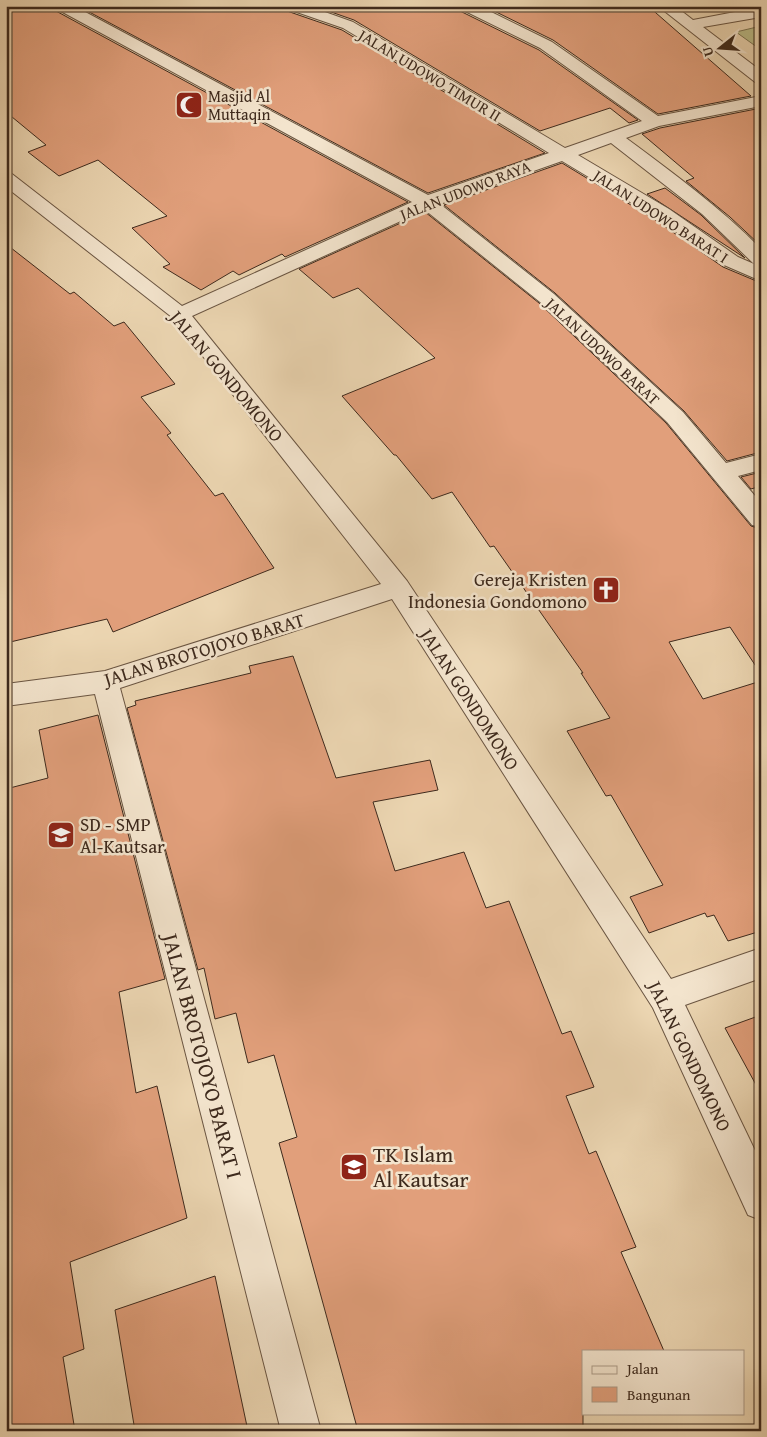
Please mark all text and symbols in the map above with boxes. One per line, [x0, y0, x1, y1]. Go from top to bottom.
street label: JALAN UDOWO TIMUR II [352, 22, 506, 127]
north arrow [694, 22, 744, 72]
text: U [696, 44, 719, 59]
place label: Masjid Al Muttaqin [208, 84, 271, 126]
mosque icon: Masjid Al Muttaqin [174, 90, 204, 120]
street label: JALAN UDOWO RAYA [394, 154, 534, 227]
street label: JALAN UDOWO BARAT I [587, 162, 733, 269]
street label: JALAN UDOWO BARAT [539, 290, 666, 410]
street label: JALAN GONDOMONO [162, 303, 291, 448]
place label: Gereja Kristen Indonesia Gondomono [408, 565, 587, 615]
church icon: Gereja Kristen Indonesia Gondomono [591, 575, 621, 605]
street label: JALAN BROTOJOYO BARAT [98, 605, 308, 693]
street label: JALAN GONDOMONO [412, 621, 526, 775]
place label: SD - SMP Al-Kautsar [80, 810, 165, 860]
school or university icon: SD - SMP Al-Kautsar [46, 820, 76, 850]
street label: JALAN BROTOJOYO BARAT I [154, 927, 251, 1182]
street label: JALAN GONDOMONO [641, 974, 739, 1136]
place label: TK Islam Al Kautsar [373, 1138, 469, 1195]
school or university icon: TK Islam Al Kautsar [339, 1152, 369, 1182]
legend [582, 1350, 744, 1414]
text: Jalan [625, 1358, 659, 1379]
text: Bangunan [627, 1384, 691, 1405]

